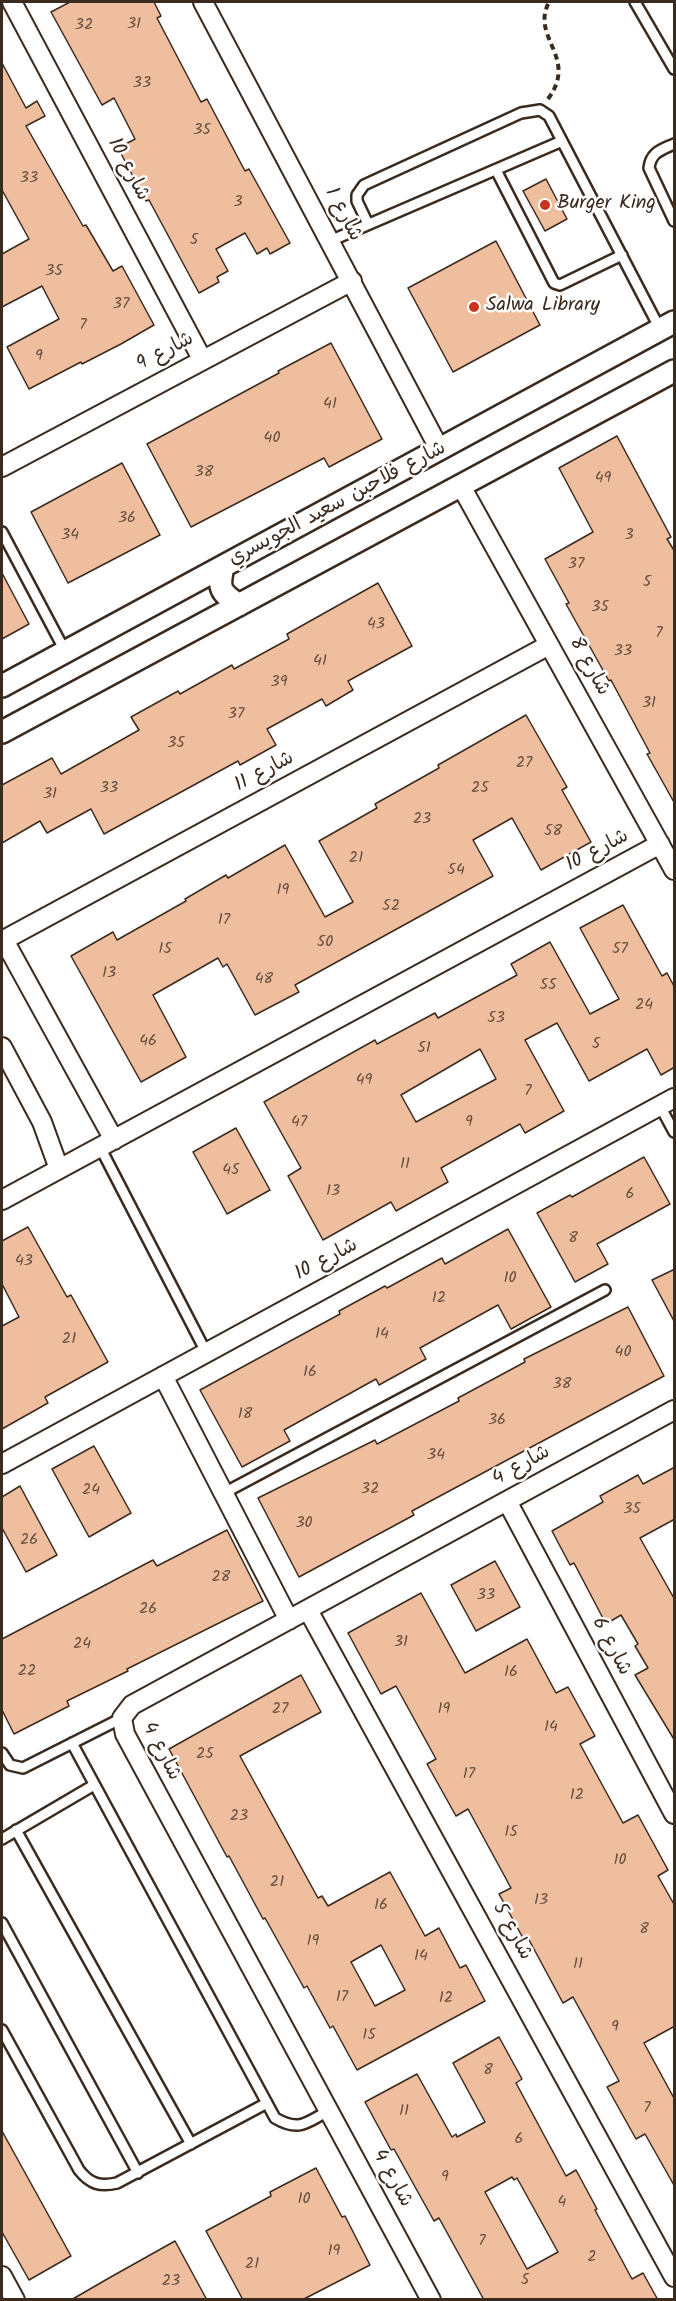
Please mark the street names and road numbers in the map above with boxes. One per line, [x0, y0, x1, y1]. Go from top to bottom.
street label: شارع 10 [101, 135, 153, 205]
street label: شارع 1 [318, 184, 366, 246]
street label: شارع 9 [133, 328, 199, 378]
street label: شارع فلاحبن سعيد الجويسري [225, 437, 451, 573]
street label: شارع 8 [562, 633, 614, 701]
street label: شارع 11 [231, 747, 299, 799]
street label: شارع 10 [563, 826, 633, 878]
street label: شارع 10 [292, 1235, 362, 1287]
street label: شارع 4 [489, 1441, 555, 1493]
street label: شارع 6 [585, 1614, 635, 1680]
street label: شارع 4 [135, 1719, 185, 1785]
street label: شارع 5 [485, 1899, 537, 1965]
street label: شارع 4 [365, 2146, 417, 2212]

